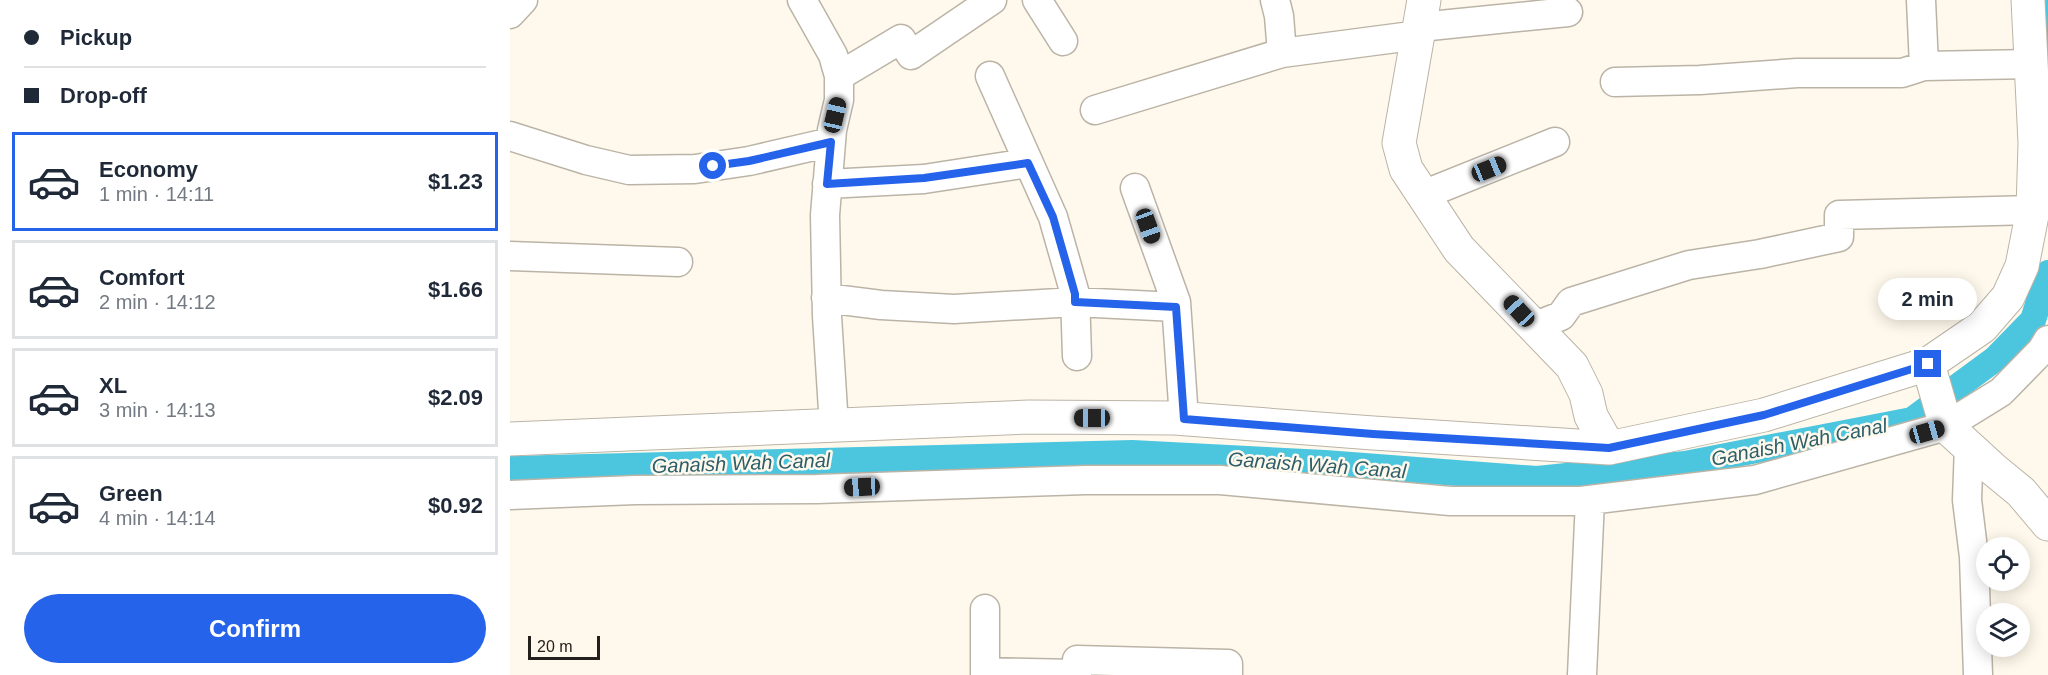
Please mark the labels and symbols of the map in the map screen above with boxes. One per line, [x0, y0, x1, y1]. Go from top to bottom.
car [822, 95, 848, 135]
route start [699, 152, 726, 179]
car [1469, 154, 1509, 184]
car [1133, 206, 1163, 246]
callout: 2 min [1878, 277, 1978, 319]
car [1500, 292, 1538, 330]
route end [1914, 350, 1941, 377]
car [1074, 409, 1110, 427]
water label: Ganaish Wah Canal [1709, 414, 1889, 470]
car [1907, 418, 1947, 446]
water label: Ganaish Wah Canal [1227, 448, 1407, 482]
water label: Ganaish Wah Canal [651, 449, 831, 477]
car [844, 477, 880, 497]
scale bar [528, 633, 600, 660]

